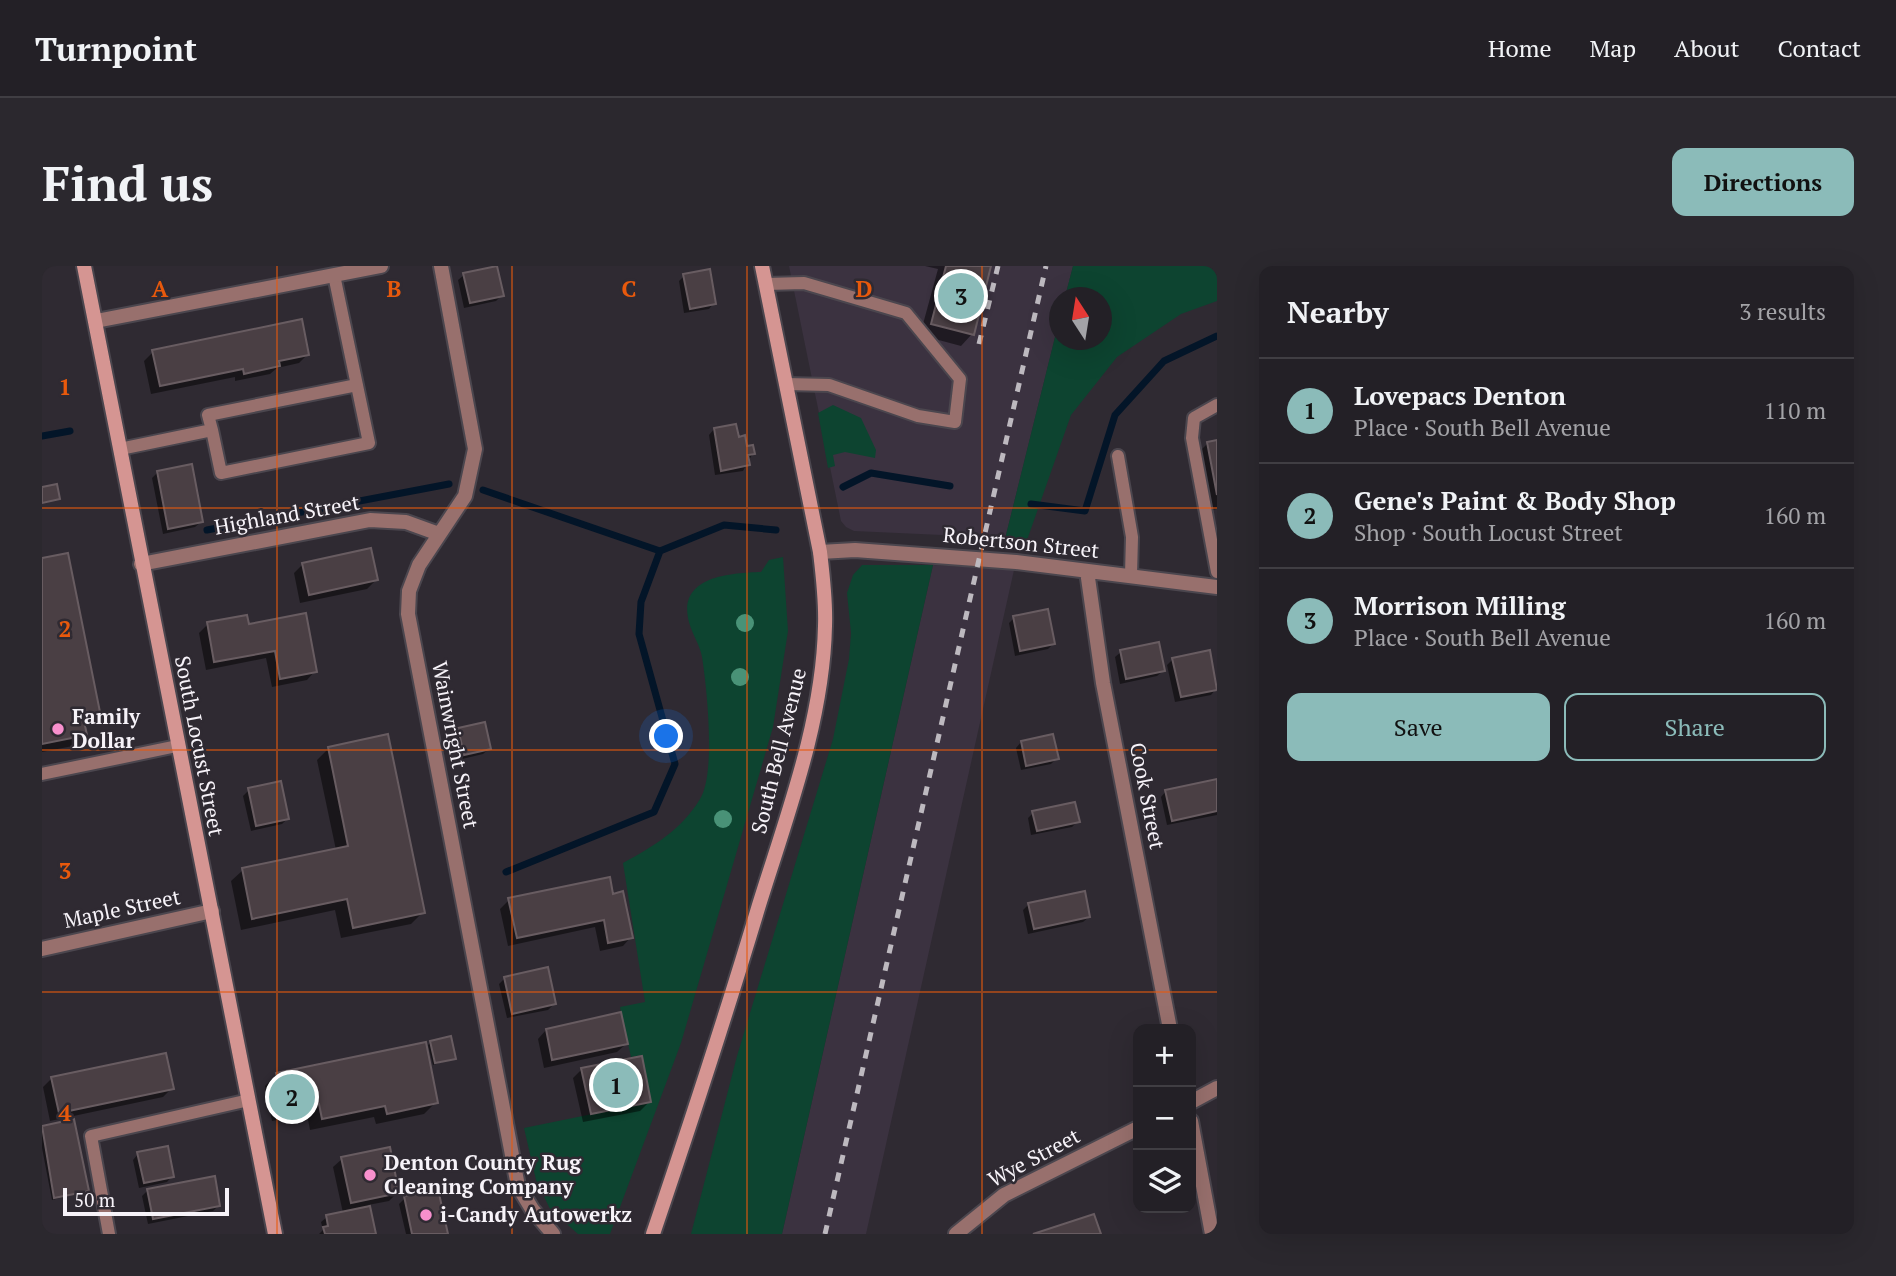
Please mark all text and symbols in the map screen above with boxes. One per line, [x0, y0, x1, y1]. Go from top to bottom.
text: Turnpoint [35, 27, 197, 70]
text: Home [1488, 32, 1552, 64]
text: Map [1590, 32, 1636, 64]
text: About [1674, 32, 1740, 64]
text: Contact [1778, 32, 1861, 64]
button: Directions [1672, 148, 1854, 216]
text: Find us [42, 150, 213, 215]
pin: 3 [938, 270, 984, 322]
text: A [152, 273, 169, 304]
text: B [387, 273, 402, 304]
text: C [622, 273, 637, 304]
text: D [856, 273, 873, 304]
north arrow [1049, 287, 1112, 350]
text: Nearby [1287, 292, 1389, 332]
text: 3 results [1739, 296, 1826, 327]
text: 1 [59, 371, 72, 402]
text: Lovepacs Denton [1354, 378, 1566, 412]
text: 1 [1304, 395, 1317, 426]
text: 110 m [1764, 395, 1826, 426]
text: Place · South Bell Avenue [1354, 412, 1611, 443]
text: Gene's Paint & Body Shop [1354, 483, 1676, 517]
street label: Highland Street [212, 487, 362, 541]
text: 2 [1304, 500, 1317, 531]
text: 160 m [1764, 500, 1826, 531]
text: Shop · South Locust Street [1354, 517, 1623, 548]
street label: Robertson Street [942, 520, 1101, 564]
text: Morrison Milling [1354, 588, 1566, 622]
text: 3 [1304, 605, 1317, 636]
text: 160 m [1764, 605, 1826, 636]
text: 2 [59, 613, 72, 644]
text: Place · South Bell Avenue [1354, 622, 1611, 653]
street label: South Locust Street [169, 653, 231, 839]
street label: Wainwright Street [426, 659, 486, 831]
street label: South Bell Avenue [744, 665, 812, 836]
button: Save [1287, 693, 1550, 761]
button: Share [1564, 693, 1826, 761]
place label: Family Dollar [72, 702, 141, 754]
your location [649, 719, 683, 753]
marker: Family Dollar [50, 721, 66, 737]
street label: Cook Street [1124, 740, 1172, 852]
text: 3 [59, 855, 72, 886]
street label: Maple Street [61, 882, 183, 934]
map controls [1133, 1024, 1196, 1213]
button: + [1133, 1024, 1196, 1087]
pin: 1 [593, 1059, 639, 1111]
pin: 2 [269, 1071, 315, 1123]
button: − [1133, 1087, 1196, 1150]
text: 4 [59, 1097, 72, 1128]
street label: Wye Street [983, 1121, 1085, 1193]
place label: Denton County Rug Cleaning Company [384, 1148, 582, 1200]
button: layers [1133, 1150, 1196, 1213]
marker: Denton County Rug Cleaning Company [362, 1167, 378, 1183]
scale bar [63, 1185, 229, 1217]
text: 50 m [74, 1187, 115, 1212]
place label: i-Candy Autowerkz [440, 1200, 632, 1228]
marker: i-Candy Autowerkz [418, 1207, 434, 1223]

